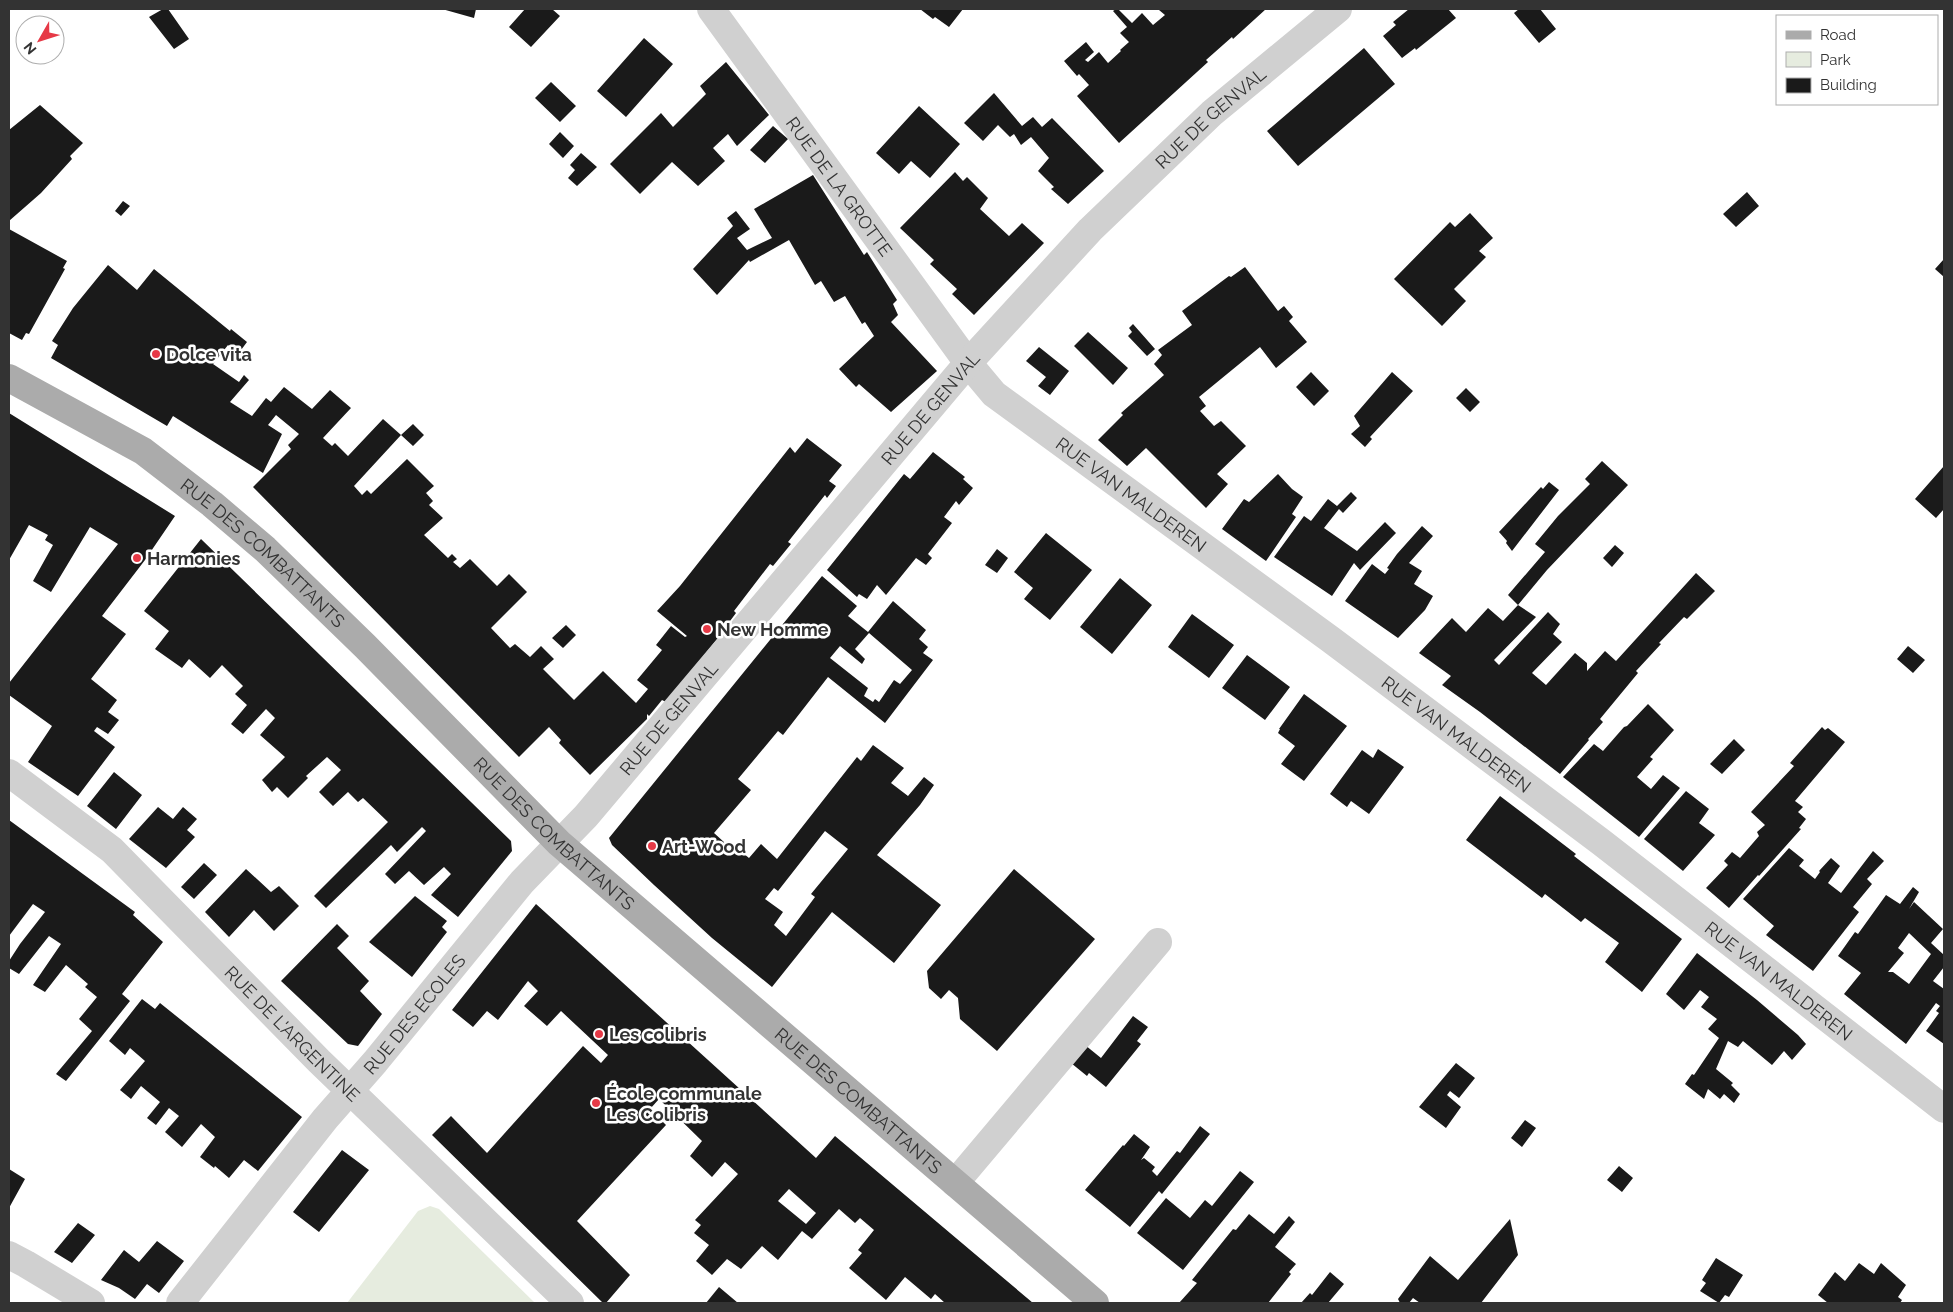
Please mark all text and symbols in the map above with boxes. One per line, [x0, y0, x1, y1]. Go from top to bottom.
north arrow [15, 15, 65, 65]
legend [1776, 15, 1938, 105]
text: Road [1820, 26, 1856, 44]
text: N [20, 39, 39, 57]
text: Park [1820, 51, 1851, 69]
street label: RUE DE GENVAL [1151, 63, 1270, 172]
text: Building [1820, 76, 1877, 94]
street label: RUE DE LA GROTTE [782, 113, 897, 260]
place label: Dolce vita [166, 344, 252, 365]
street label: RUE DE GENVAL [877, 347, 984, 469]
marker: Dolce vita [150, 348, 162, 360]
street label: RUE VAN MALDEREN [1052, 432, 1211, 556]
street label: RUE DES COMBATTANTS [177, 474, 349, 631]
place label: Harmonies [147, 548, 241, 569]
marker: Harmonies [131, 552, 143, 564]
place label: New Homme [717, 619, 829, 640]
marker: New Homme [701, 623, 713, 635]
street label: RUE DE GENVAL [615, 657, 722, 779]
street label: RUE VAN MALDEREN [1378, 671, 1535, 797]
street label: RUE DES COMBATTANTS [470, 753, 639, 914]
place label: Art-Wood [662, 836, 746, 857]
marker: Art-Wood [646, 840, 658, 852]
street label: RUE VAN MALDEREN [1701, 917, 1857, 1045]
street label: RUE DES ECOLES [359, 950, 469, 1078]
street label: RUE DE L'ARGENTINE [221, 961, 365, 1105]
street label: RUE DES COMBATTANTS [771, 1023, 947, 1178]
place label: Les colibris [609, 1024, 707, 1045]
marker: Les colibris [593, 1028, 605, 1040]
place label: École communale Les Colibris [606, 1083, 762, 1125]
marker: École communale Les Colibris [590, 1097, 602, 1109]

